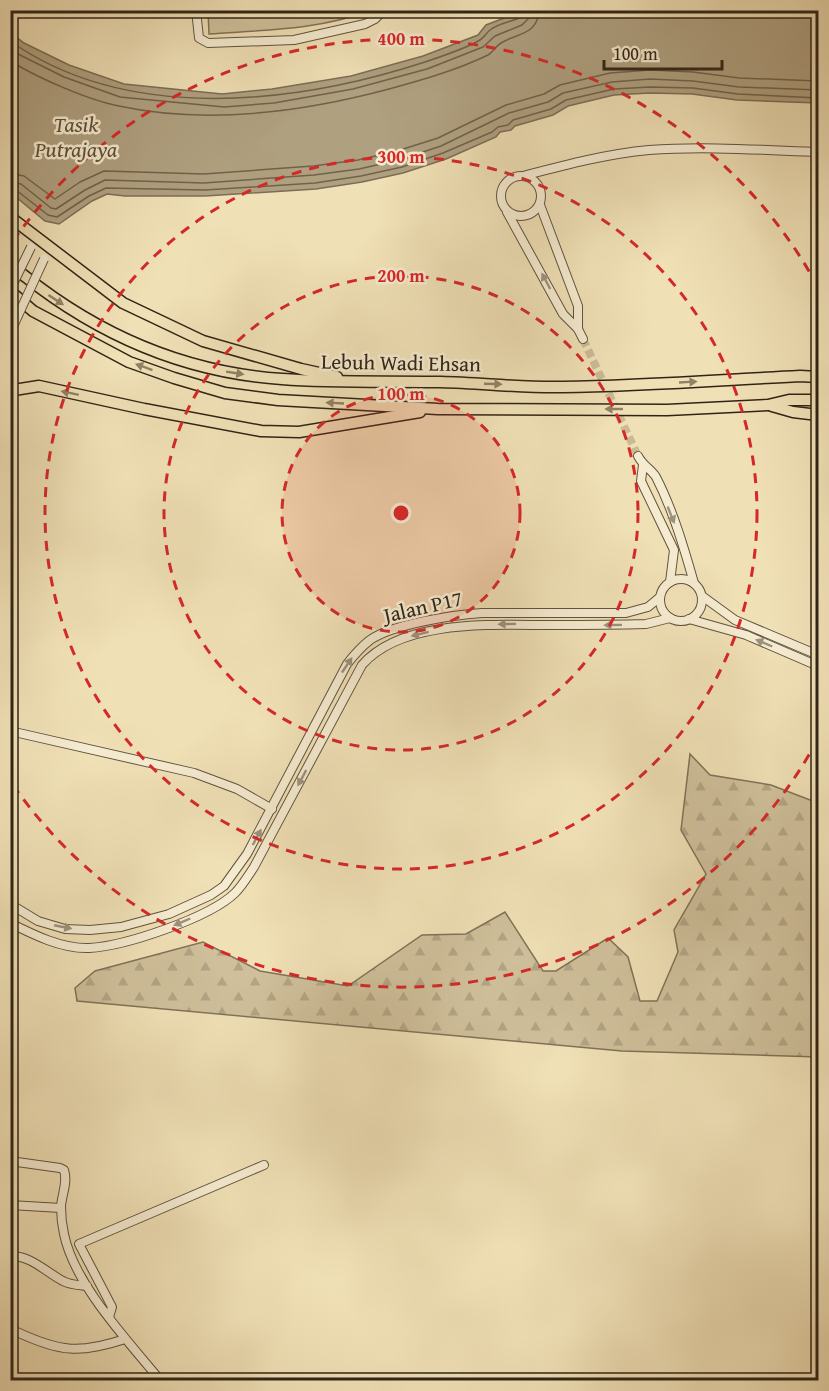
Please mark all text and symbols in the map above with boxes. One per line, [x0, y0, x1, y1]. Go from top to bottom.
text: 400 m [377, 25, 425, 52]
scale bar [604, 33, 722, 71]
text: 100 m [613, 40, 658, 67]
water label: Tasik Putrajaya [34, 108, 117, 165]
text: 300 m [377, 143, 425, 170]
text: 200 m [377, 262, 425, 289]
one-way arrow [541, 272, 551, 289]
one-way arrow [48, 295, 65, 306]
street label: Lebuh Wadi Ehsan [321, 346, 481, 379]
one-way arrow [135, 362, 153, 372]
one-way arrow [226, 369, 245, 378]
one-way arrow [678, 378, 697, 387]
text: 100 m [377, 380, 425, 407]
one-way arrow [483, 380, 502, 389]
one-way arrow [61, 388, 80, 398]
one-way arrow [325, 399, 344, 408]
one-way arrow [604, 404, 623, 414]
centre of rings [391, 503, 411, 523]
one-way arrow [666, 506, 676, 524]
street label: Jalan P17 [377, 582, 465, 631]
one-way arrow [497, 619, 516, 629]
one-way arrow [603, 620, 622, 630]
one-way arrow [411, 630, 429, 640]
one-way arrow [756, 639, 773, 648]
one-way arrow [341, 657, 352, 673]
one-way arrow [297, 770, 307, 787]
one-way arrow [252, 829, 261, 846]
one-way arrow [173, 918, 190, 927]
one-way arrow [54, 923, 73, 932]

